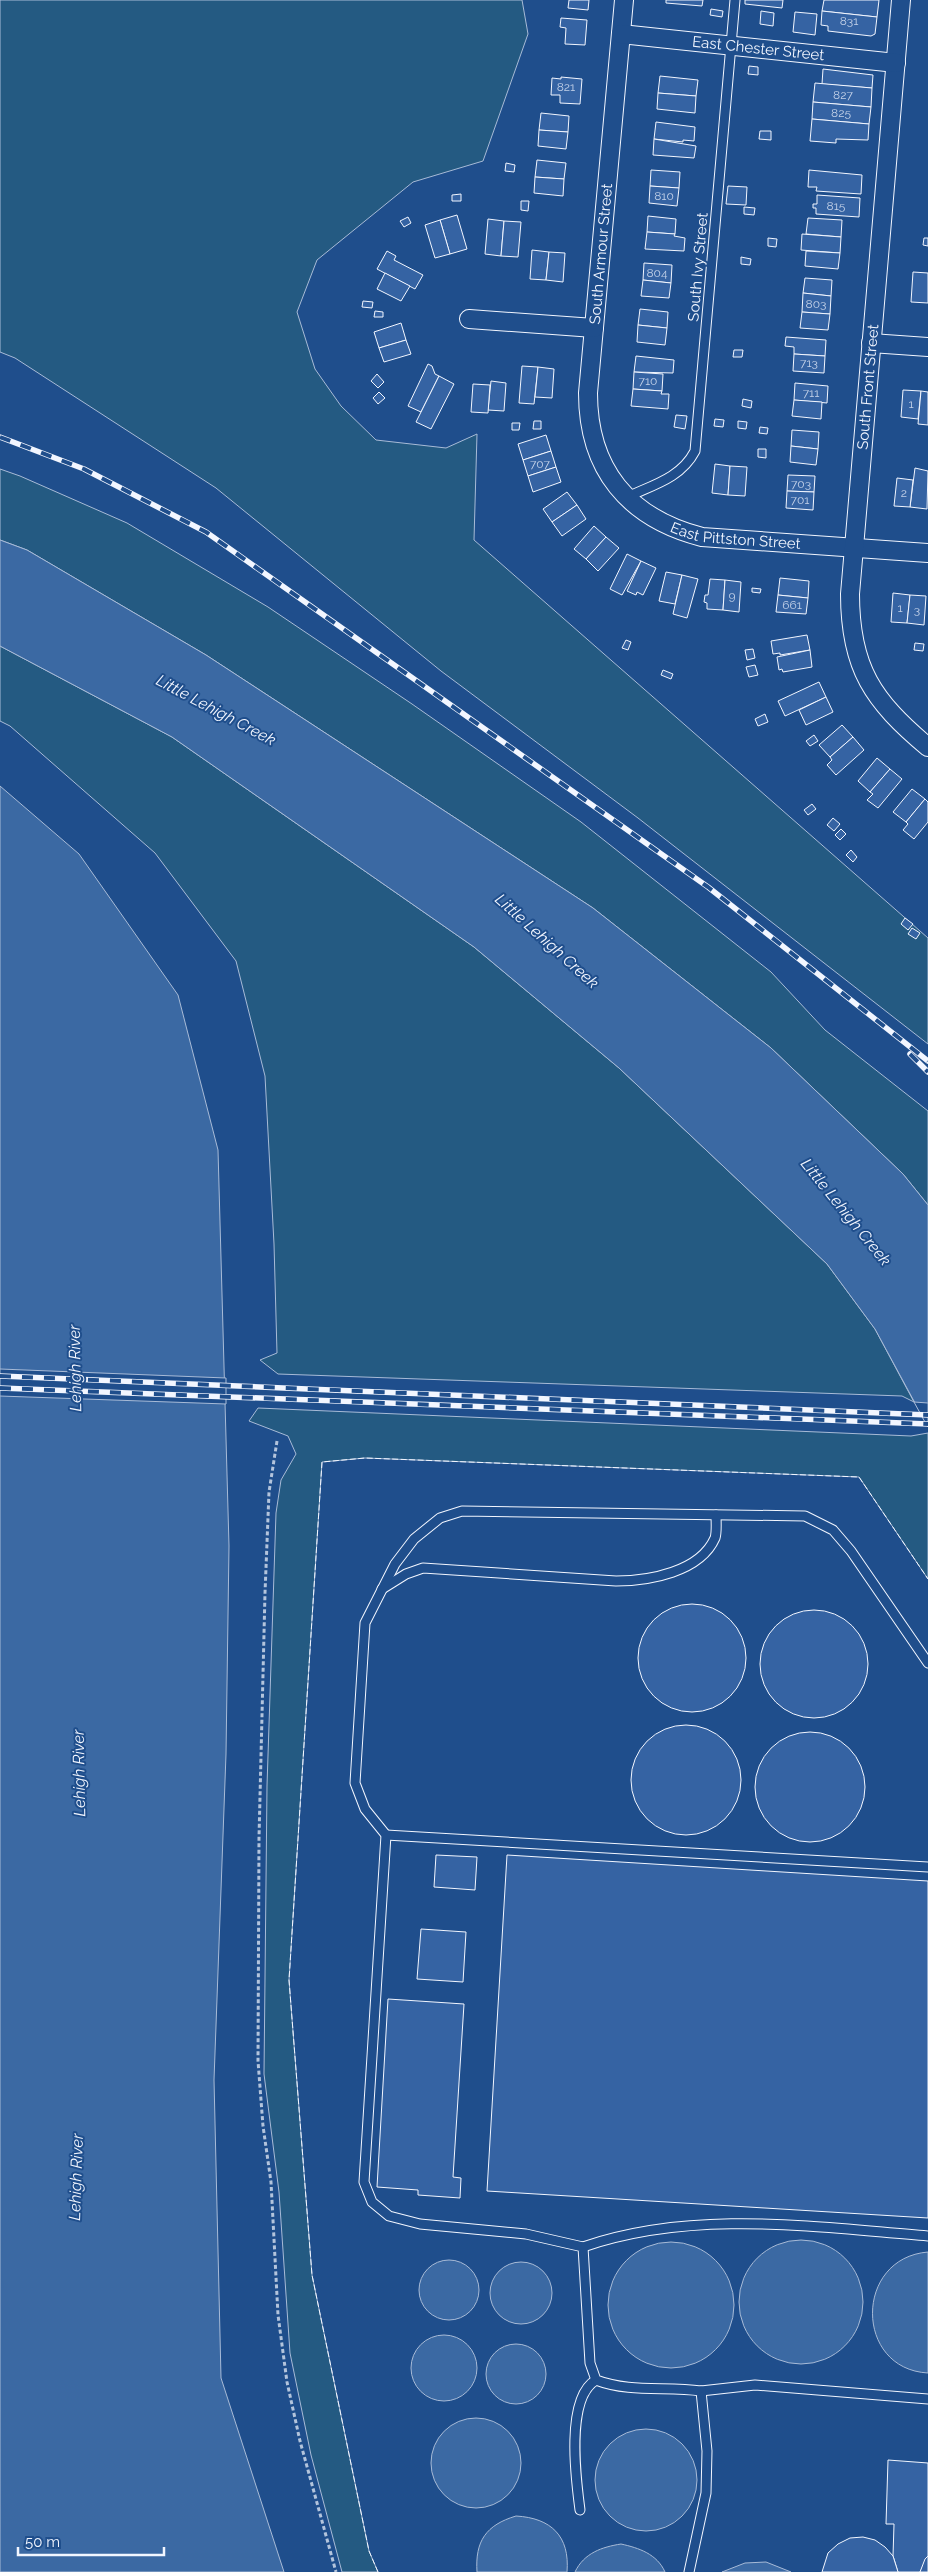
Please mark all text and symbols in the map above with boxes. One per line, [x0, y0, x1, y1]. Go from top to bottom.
house number: 831 [840, 14, 858, 28]
street label: East Chester Street [691, 33, 825, 64]
house number: 821 [557, 80, 575, 94]
house number: 827 [833, 88, 853, 102]
house number: 825 [831, 106, 851, 120]
street label: South Armour Street [586, 183, 616, 325]
house number: 810 [654, 189, 674, 203]
house number: 815 [827, 199, 846, 213]
street label: South Ivy Street [684, 212, 712, 322]
house number: 804 [646, 266, 668, 280]
house number: 803 [806, 297, 826, 311]
street label: South Front Street [854, 324, 882, 450]
house number: 713 [800, 356, 818, 370]
house number: 710 [639, 374, 657, 388]
house number: 711 [803, 386, 819, 400]
house number: 1 [908, 397, 914, 411]
house number: 707 [530, 457, 551, 471]
house number: 703 [791, 477, 811, 491]
house number: 2 [901, 486, 907, 500]
house number: 701 [791, 493, 809, 507]
street label: East Pittston Street [668, 518, 801, 553]
house number: 9 [728, 589, 736, 603]
house number: 661 [782, 598, 802, 612]
house number: 1 [897, 601, 903, 615]
house number: 3 [914, 603, 920, 617]
water label: Little Lehigh Creek [153, 670, 279, 750]
water label: Little Lehigh Creek [491, 890, 603, 993]
water label: Little Lehigh Creek [797, 1154, 895, 1270]
water label: Lehigh River [65, 1324, 85, 1412]
water label: Lehigh River [69, 1729, 89, 1817]
water label: Lehigh River [65, 2133, 87, 2221]
scale bar [18, 2524, 164, 2556]
text: 50 m [25, 2533, 60, 2551]

